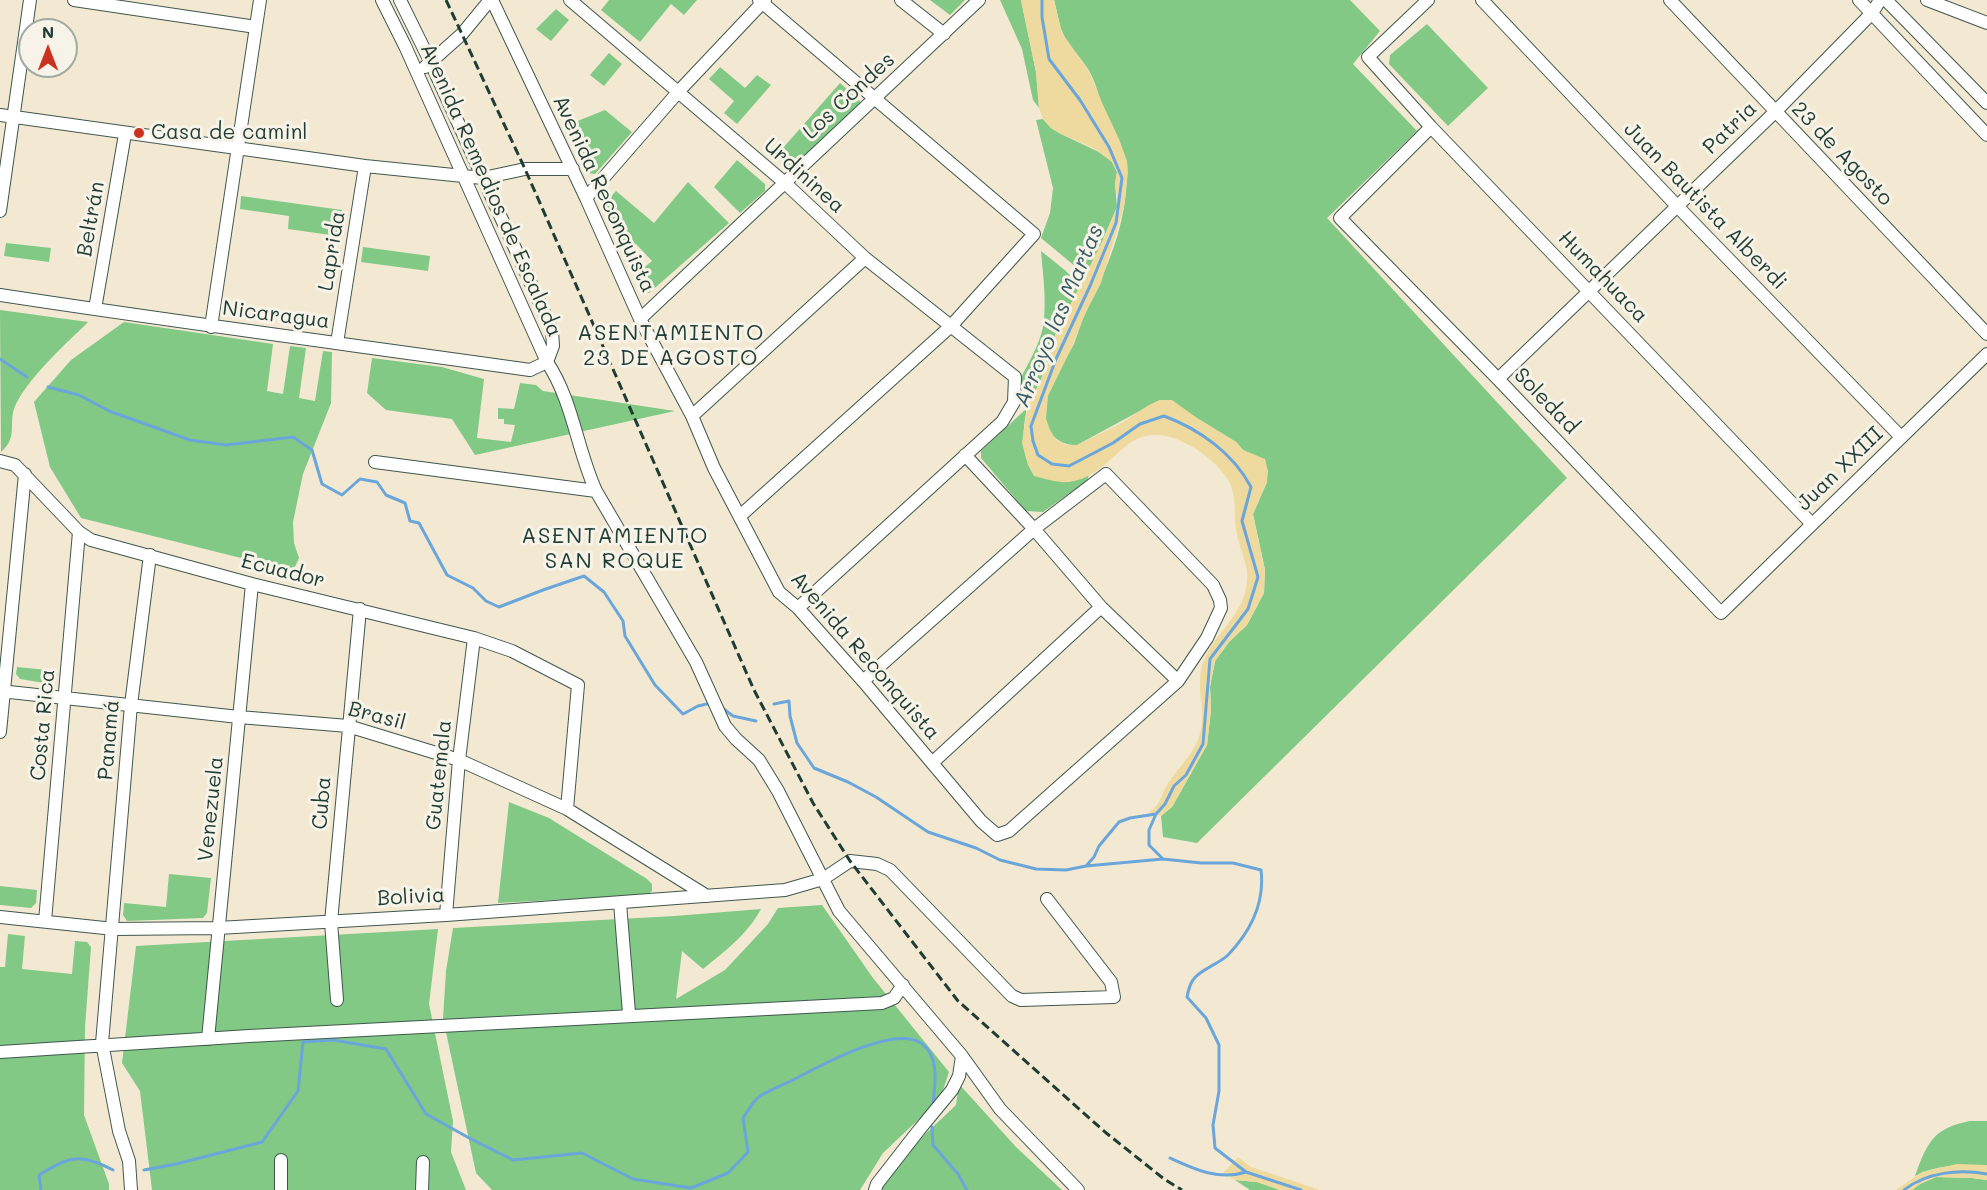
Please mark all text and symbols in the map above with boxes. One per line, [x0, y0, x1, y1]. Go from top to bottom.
north arrow [18, 18, 78, 78]
text: N [42, 21, 54, 42]
street label: Avenida Remedios de Escalada [415, 39, 567, 341]
street label: Los Condes [798, 47, 900, 145]
street label: Avenida Reconquista [547, 91, 661, 297]
street label: Patria [1698, 96, 1762, 160]
street label: 23 de Agosto [1786, 97, 1898, 211]
street label: Juan Bautista Alberdi [1618, 117, 1792, 295]
place label: Casa de caminl [151, 120, 308, 146]
marker: Casa de caminl [132, 126, 146, 140]
street label: Urdininea [758, 133, 850, 219]
street label: Beltrán [72, 179, 110, 259]
street label: Laprida [313, 209, 351, 293]
water label: Arroyo las Martas [1009, 221, 1109, 411]
street label: Humahuaca [1553, 226, 1653, 328]
street label: Nicaragua [221, 296, 331, 334]
district label: ASENTAMIENTO 23 DE AGOSTO [577, 320, 765, 372]
street label: Soledad [1508, 363, 1584, 439]
street label: Juan XXIII [1792, 422, 1888, 516]
district label: ASENTAMIENTO SAN ROQUE [521, 523, 709, 574]
street label: Ecuador [239, 548, 327, 594]
street label: Avenida Reconquista [785, 567, 945, 745]
street label: Costa Rica [26, 668, 60, 782]
street label: Brasil [345, 696, 409, 736]
street label: Panamá [93, 699, 125, 781]
street label: Guatemala [421, 719, 457, 831]
street label: Venezuela [193, 755, 229, 863]
street label: Cuba [307, 776, 337, 830]
street label: Bolivia [376, 883, 446, 911]

